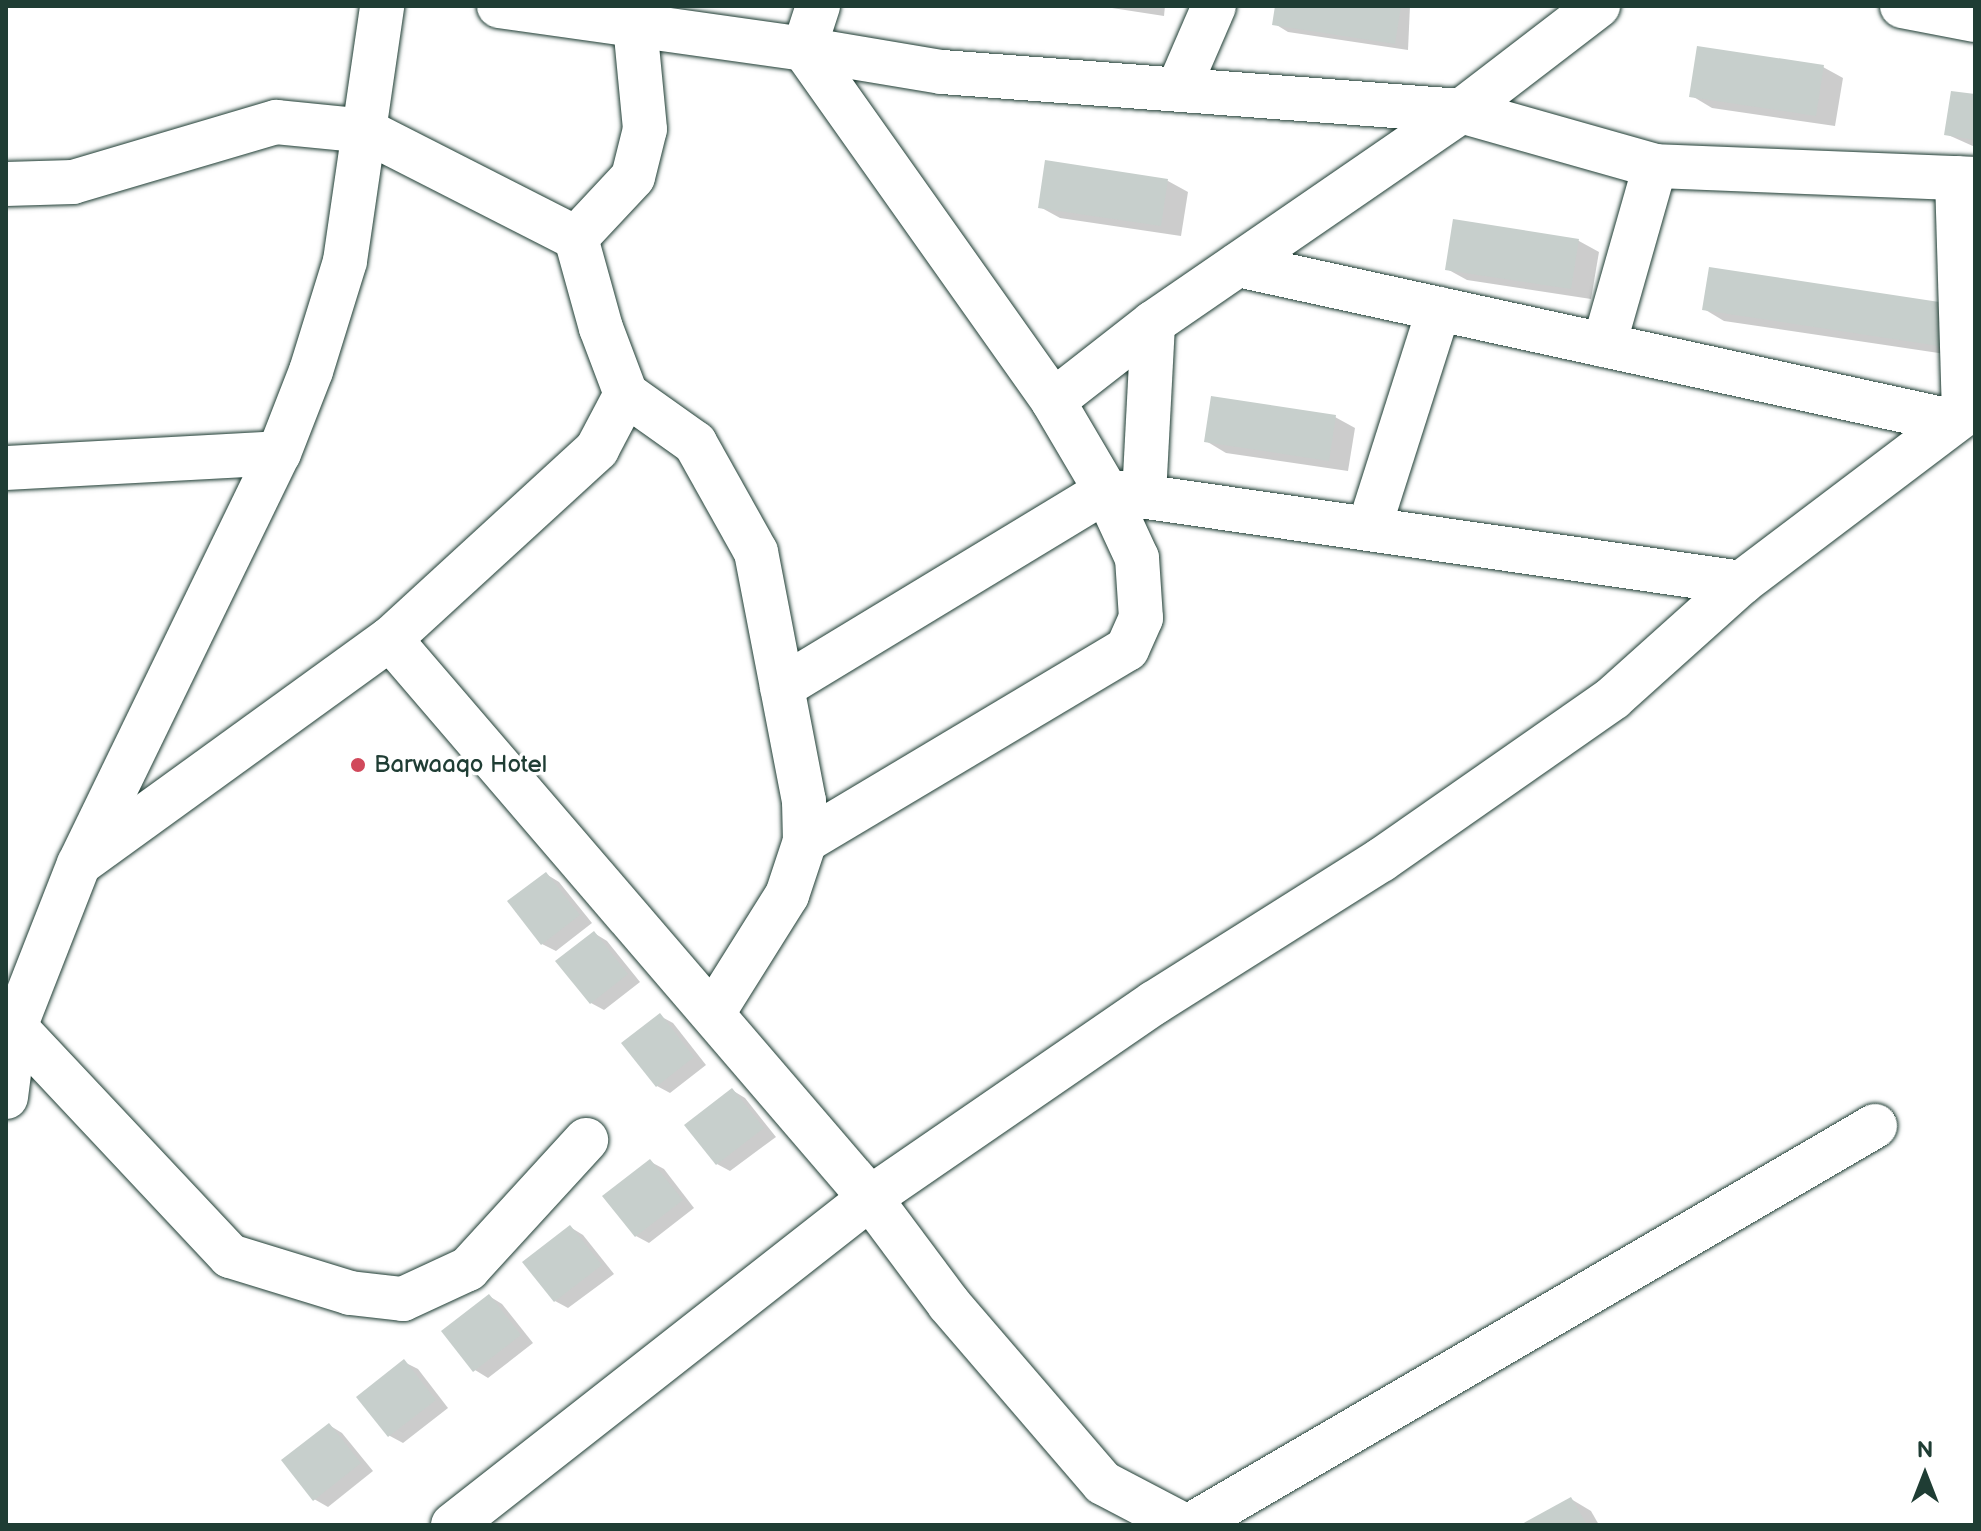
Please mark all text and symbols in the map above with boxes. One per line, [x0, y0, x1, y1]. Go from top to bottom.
place label: Barwaaqo Hotel [374, 751, 547, 779]
marker: Barwaaqo Hotel [349, 756, 367, 774]
north arrow [1885, 1435, 1965, 1515]
text: N [1917, 1437, 1933, 1464]

